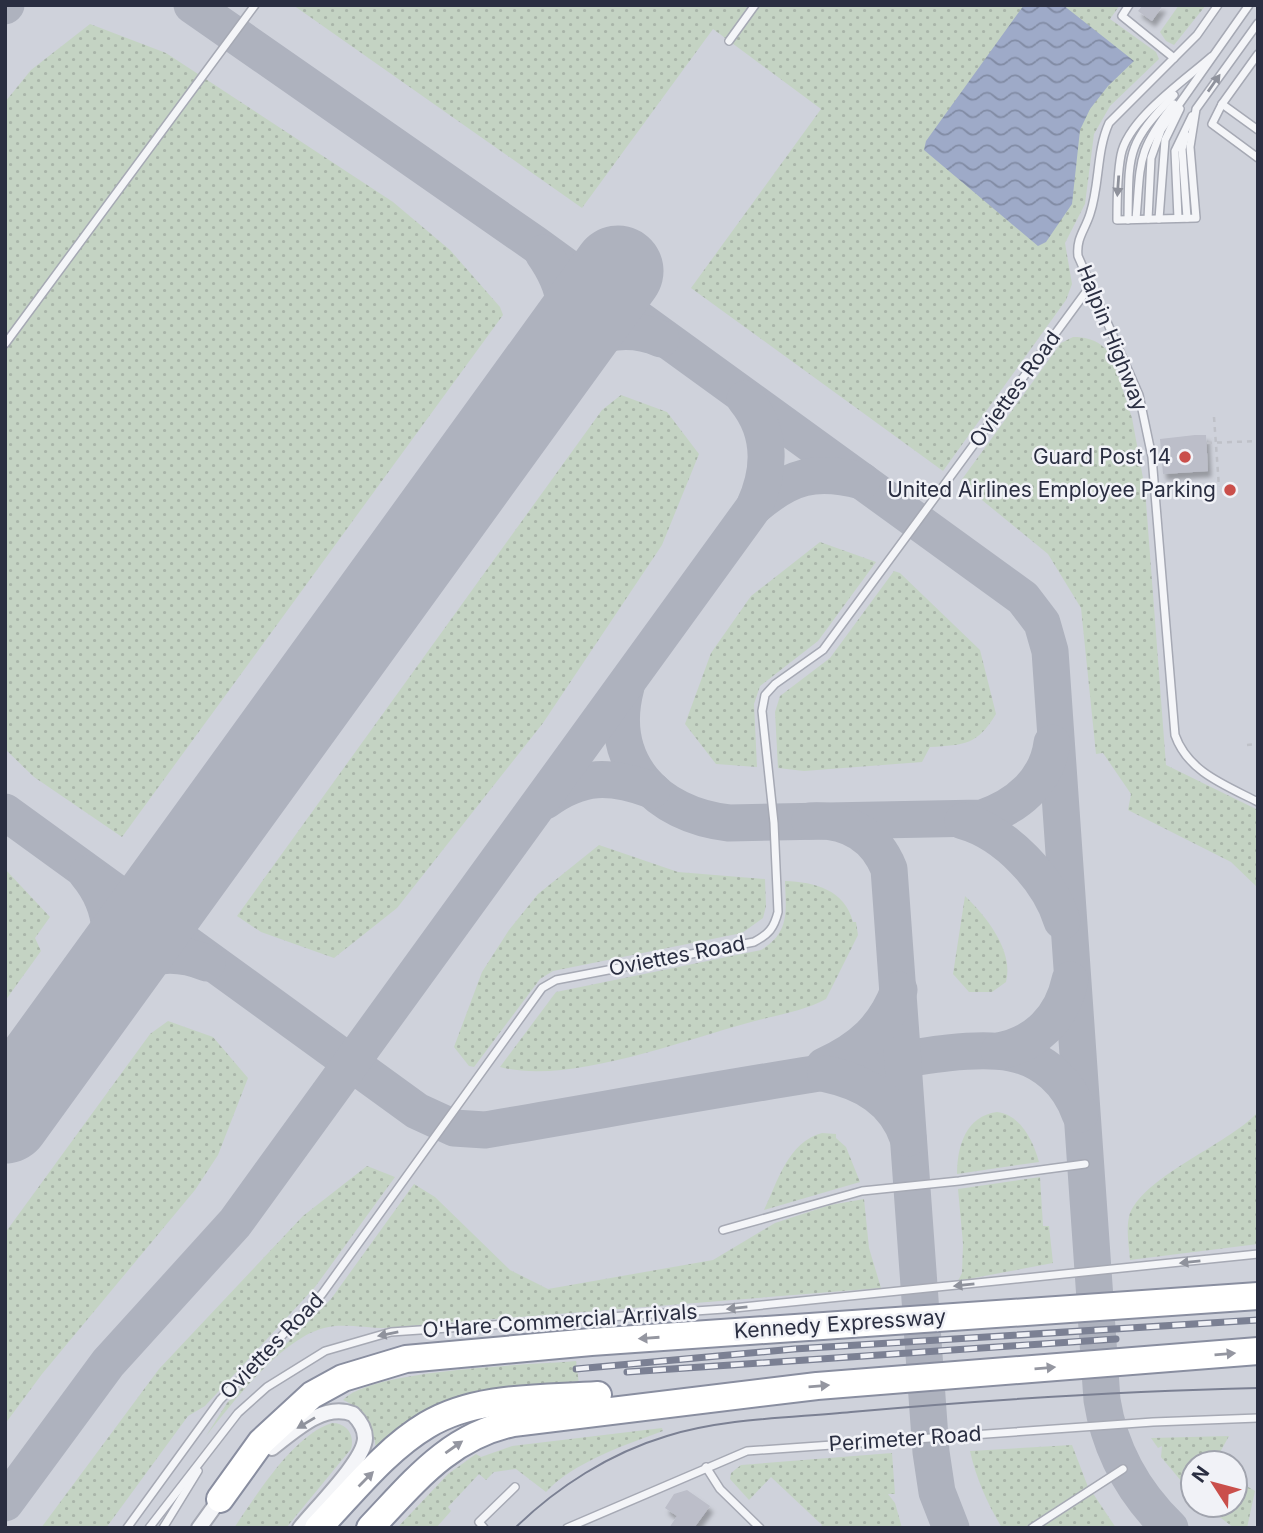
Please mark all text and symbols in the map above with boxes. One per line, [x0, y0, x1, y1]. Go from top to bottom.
one-way arrow [1207, 74, 1221, 92]
one-way arrow [1112, 175, 1123, 197]
street label: Halpin Highway [1072, 261, 1153, 415]
street label: Oviettes Road [964, 325, 1065, 452]
place label: Guard Post 14 [1033, 444, 1171, 469]
marker: Guard Post 14 [1177, 449, 1193, 465]
place label: United Airlines Employee Parking [887, 477, 1216, 502]
marker: United Airlines Employee Parking [1222, 482, 1238, 498]
street label: Oviettes Road [607, 930, 747, 981]
one-way arrow [1179, 1257, 1201, 1268]
one-way arrow [953, 1280, 975, 1291]
street label: Oviettes Road [215, 1287, 329, 1404]
street label: O'Hare Commercial Arrivals [422, 1298, 698, 1343]
one-way arrow [726, 1303, 748, 1314]
street label: Kennedy Expressway [733, 1304, 947, 1343]
one-way arrow [377, 1329, 399, 1340]
one-way arrow [637, 1333, 659, 1344]
one-way arrow [1214, 1348, 1236, 1359]
one-way arrow [1035, 1362, 1057, 1373]
one-way arrow [808, 1380, 830, 1391]
one-way arrow [297, 1417, 316, 1430]
street label: Perimeter Road [828, 1421, 982, 1456]
one-way arrow [445, 1440, 463, 1454]
north arrow [1179, 1449, 1249, 1519]
text: N [1187, 1462, 1214, 1487]
one-way arrow [357, 1470, 374, 1487]

